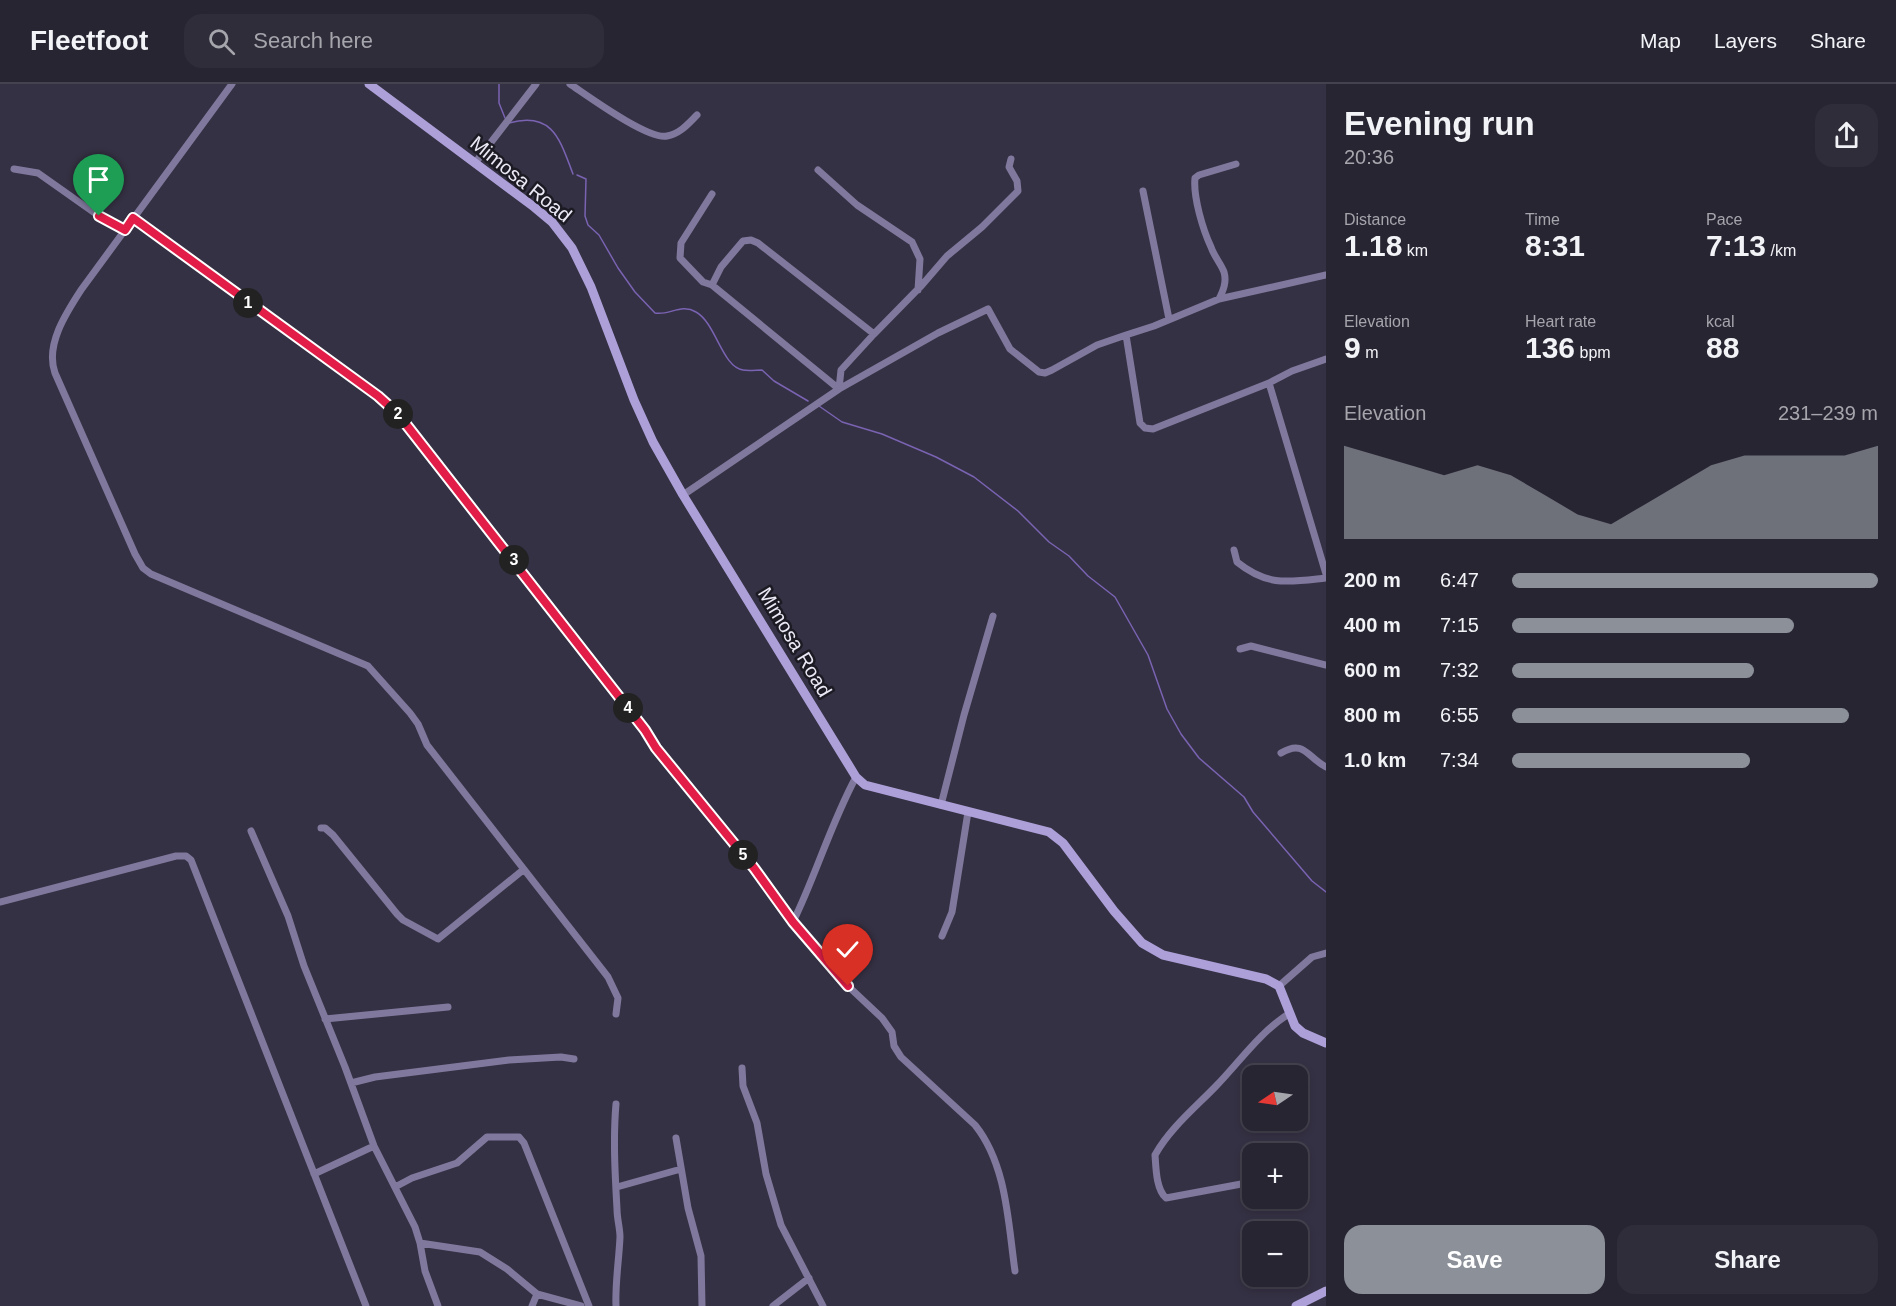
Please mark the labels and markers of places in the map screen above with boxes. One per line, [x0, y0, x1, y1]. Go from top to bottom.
pin [73, 154, 124, 216]
pin: 1 [233, 288, 263, 318]
pin: 2 [383, 399, 413, 429]
pin: 3 [499, 545, 529, 575]
pin: 4 [613, 693, 643, 723]
pin: 5 [728, 840, 758, 870]
pin [822, 924, 873, 986]

